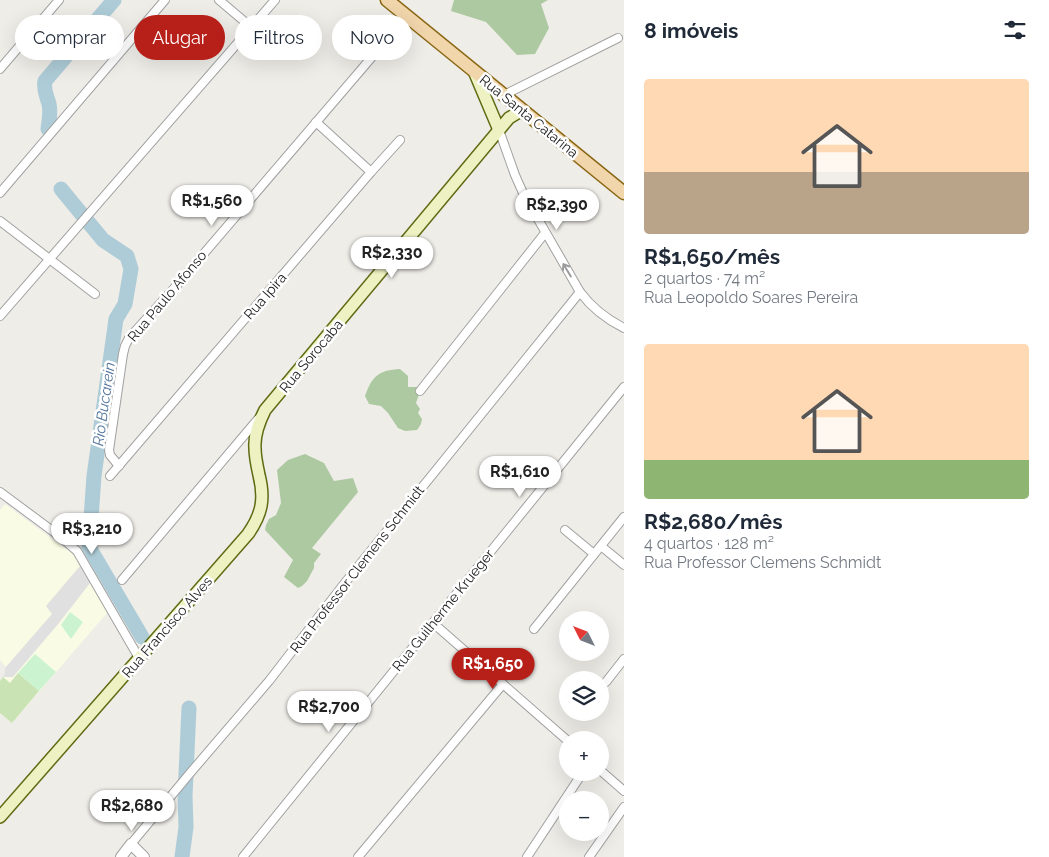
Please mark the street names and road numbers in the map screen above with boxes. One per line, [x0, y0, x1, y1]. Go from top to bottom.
street label: Rua Santa Catarina [477, 71, 581, 161]
street label: Rua Paulo Afonso [124, 247, 210, 345]
street label: Rua Ipira [241, 270, 289, 322]
street label: Rua Sorocaba [276, 316, 346, 396]
street label: Rua Professor Clemens Schmidt [287, 482, 427, 656]
street label: Rua Guilherme Krueger [389, 546, 497, 674]
street label: Rua Francisco Alves [119, 573, 215, 681]

